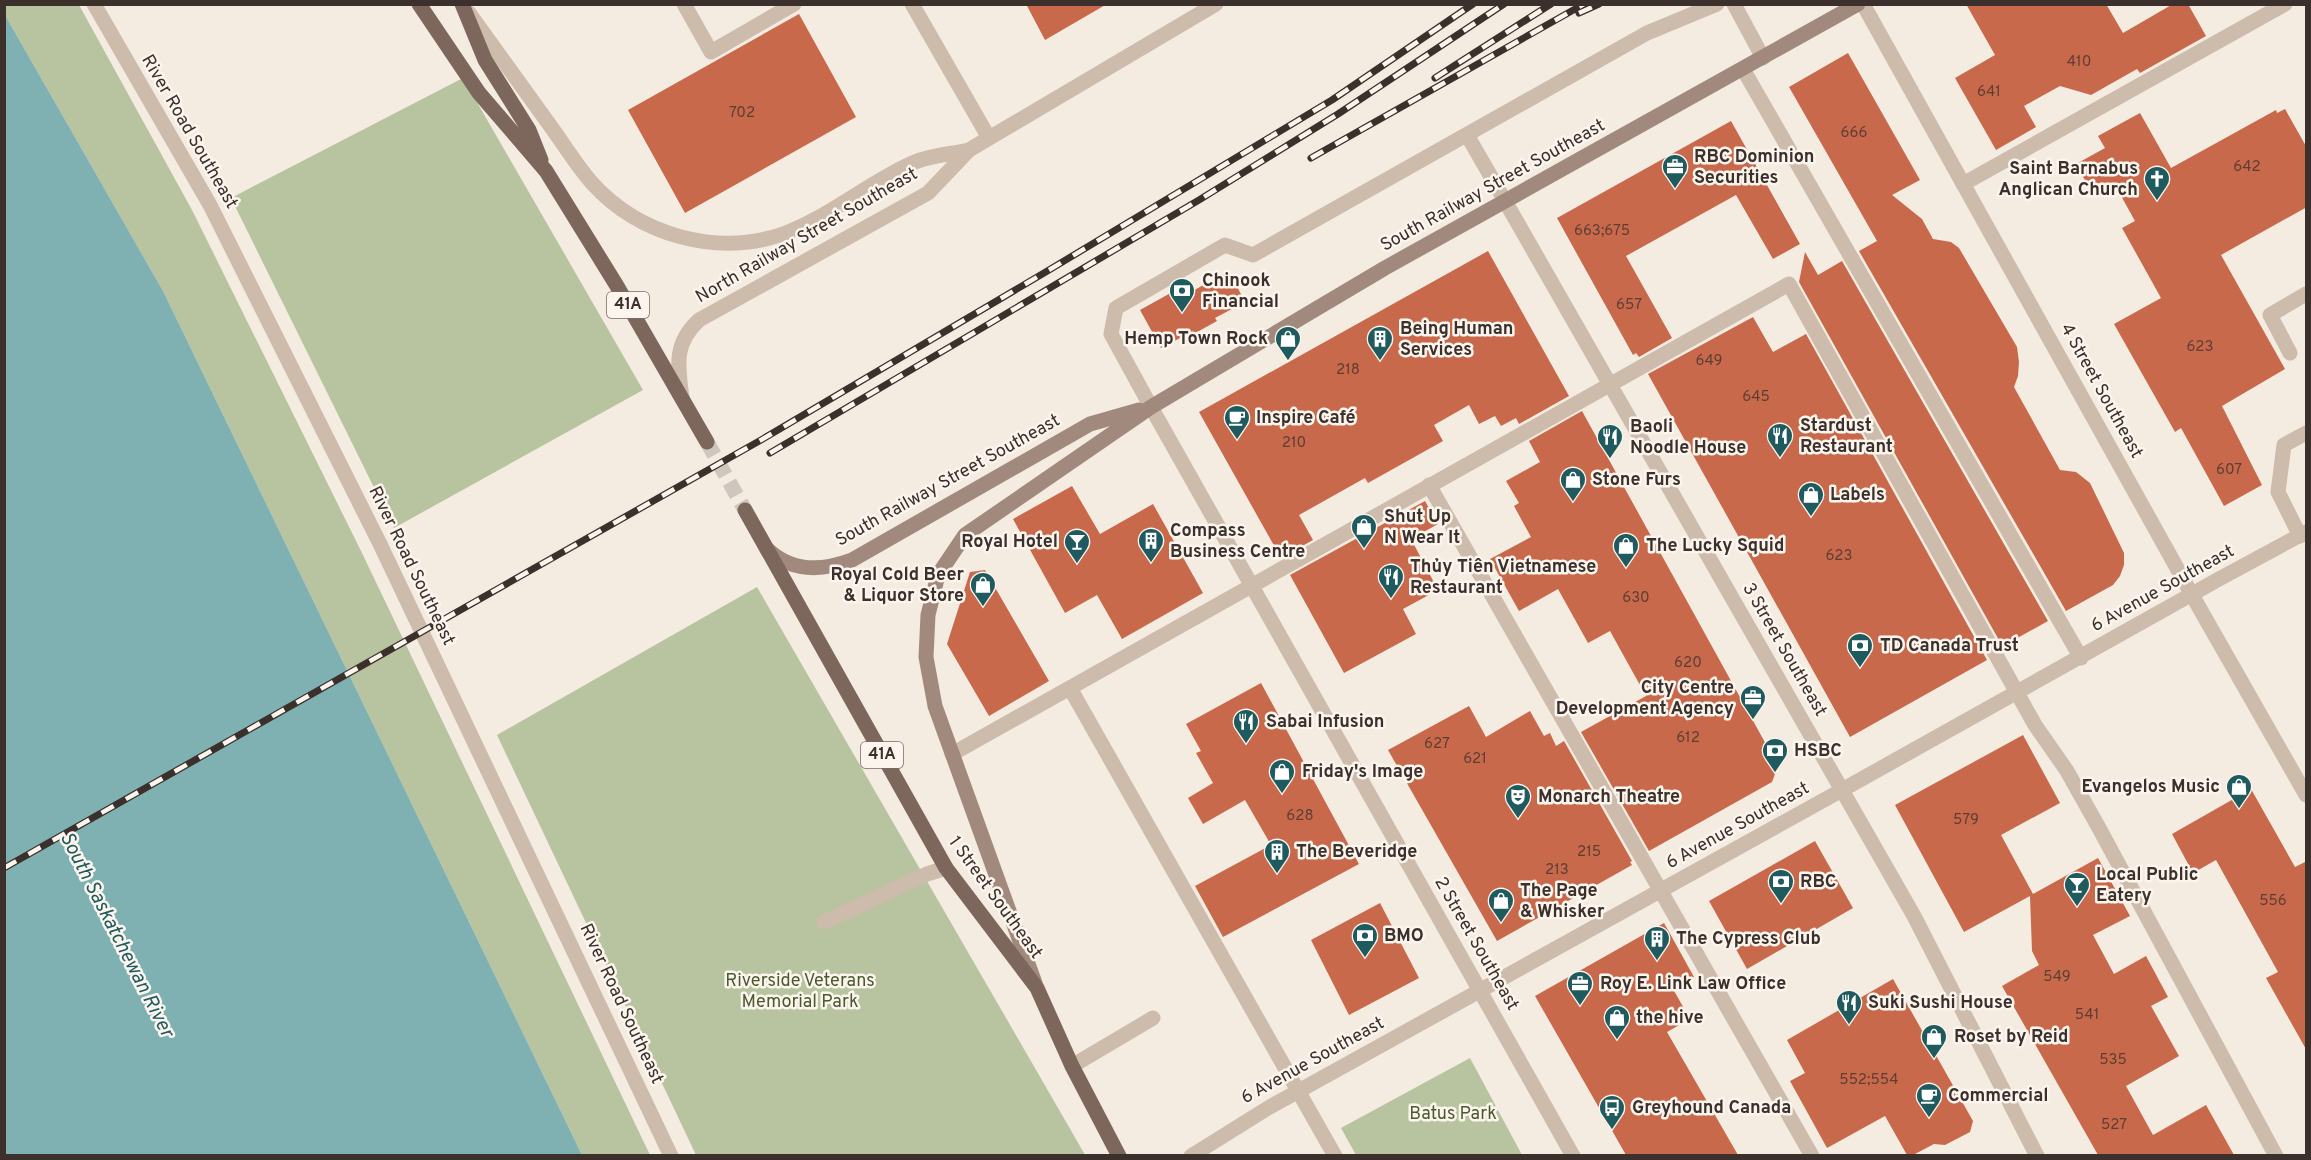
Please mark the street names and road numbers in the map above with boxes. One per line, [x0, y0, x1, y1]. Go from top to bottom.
street label: River Road Southeast [135, 51, 243, 213]
street label: South Railway Street Southeast [1377, 115, 1609, 257]
street label: North Railway Street Southeast [692, 163, 922, 309]
road number: 41A [607, 292, 649, 318]
street label: 4 Street Southeast [2054, 319, 2148, 463]
street label: South Railway Street Southeast [832, 410, 1064, 552]
street label: River Road Southeast [362, 483, 460, 649]
street label: 6 Avenue Southeast [2087, 540, 2239, 638]
street label: 3 Street Southeast [1736, 579, 1832, 721]
road number: 41A [861, 742, 903, 768]
street label: 6 Avenue Southeast [1662, 777, 1814, 875]
street label: 1 Street Southeast [943, 832, 1047, 964]
street label: 2 Street Southeast [1428, 873, 1524, 1015]
street label: River Road Southeast [574, 920, 668, 1088]
street label: 6 Avenue Southeast [1237, 1012, 1389, 1110]

